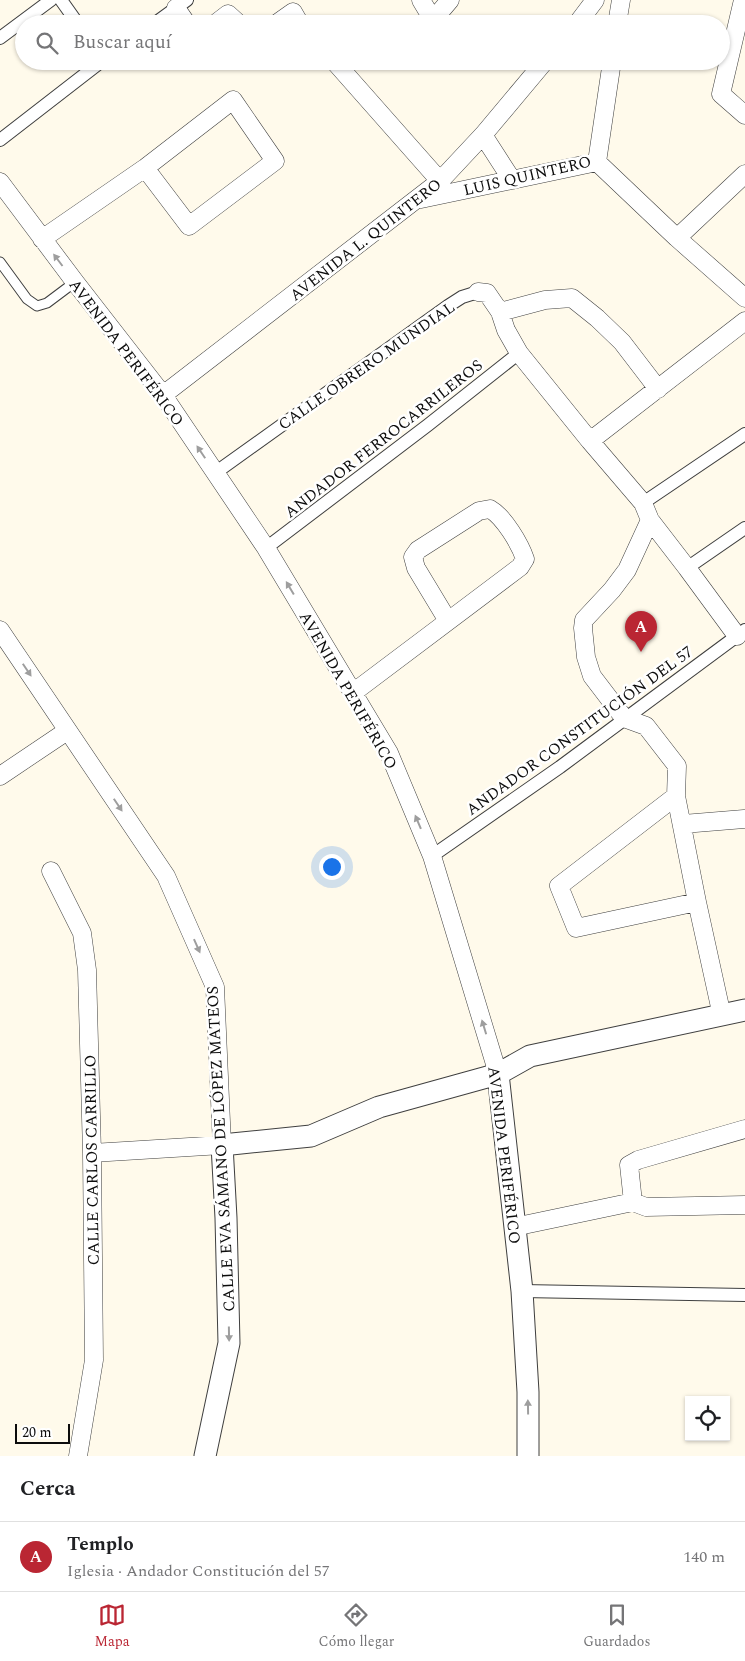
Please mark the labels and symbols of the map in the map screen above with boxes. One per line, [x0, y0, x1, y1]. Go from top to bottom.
street label: LUIS QUINTERO [461, 150, 594, 202]
street label: AVENIDA L. QUINTERO [284, 173, 447, 307]
one-way arrow [53, 253, 63, 267]
street label: AVENIDA PERIFÉRICO [63, 274, 190, 431]
street label: CALLE OBRERO MUNDIAL [273, 295, 460, 436]
street label: ANDADOR FERROCARRILEROS [279, 354, 488, 524]
one-way arrow [196, 445, 206, 459]
one-way arrow [286, 581, 295, 595]
street label: AVENIDA PERIFÉRICO [293, 607, 403, 774]
pin: A [625, 611, 657, 652]
street label: ANDADOR CONSTITUCIÓN DEL 57 [461, 640, 698, 821]
one-way arrow [22, 664, 32, 677]
one-way arrow [113, 798, 123, 812]
one-way arrow [413, 815, 421, 830]
your location [319, 854, 345, 880]
one-way arrow [194, 939, 202, 953]
street label: CALLE EVA SÁMANO DE LÓPEZ MATEOS [200, 985, 242, 1312]
one-way arrow [479, 1019, 487, 1034]
street label: CALLE CARLOS CARRILLO [78, 1054, 106, 1266]
street label: AVENIDA PERIFÉRICO [481, 1065, 527, 1245]
one-way arrow [225, 1326, 233, 1342]
one-way arrow [524, 1399, 532, 1415]
scale bar [15, 1421, 70, 1444]

